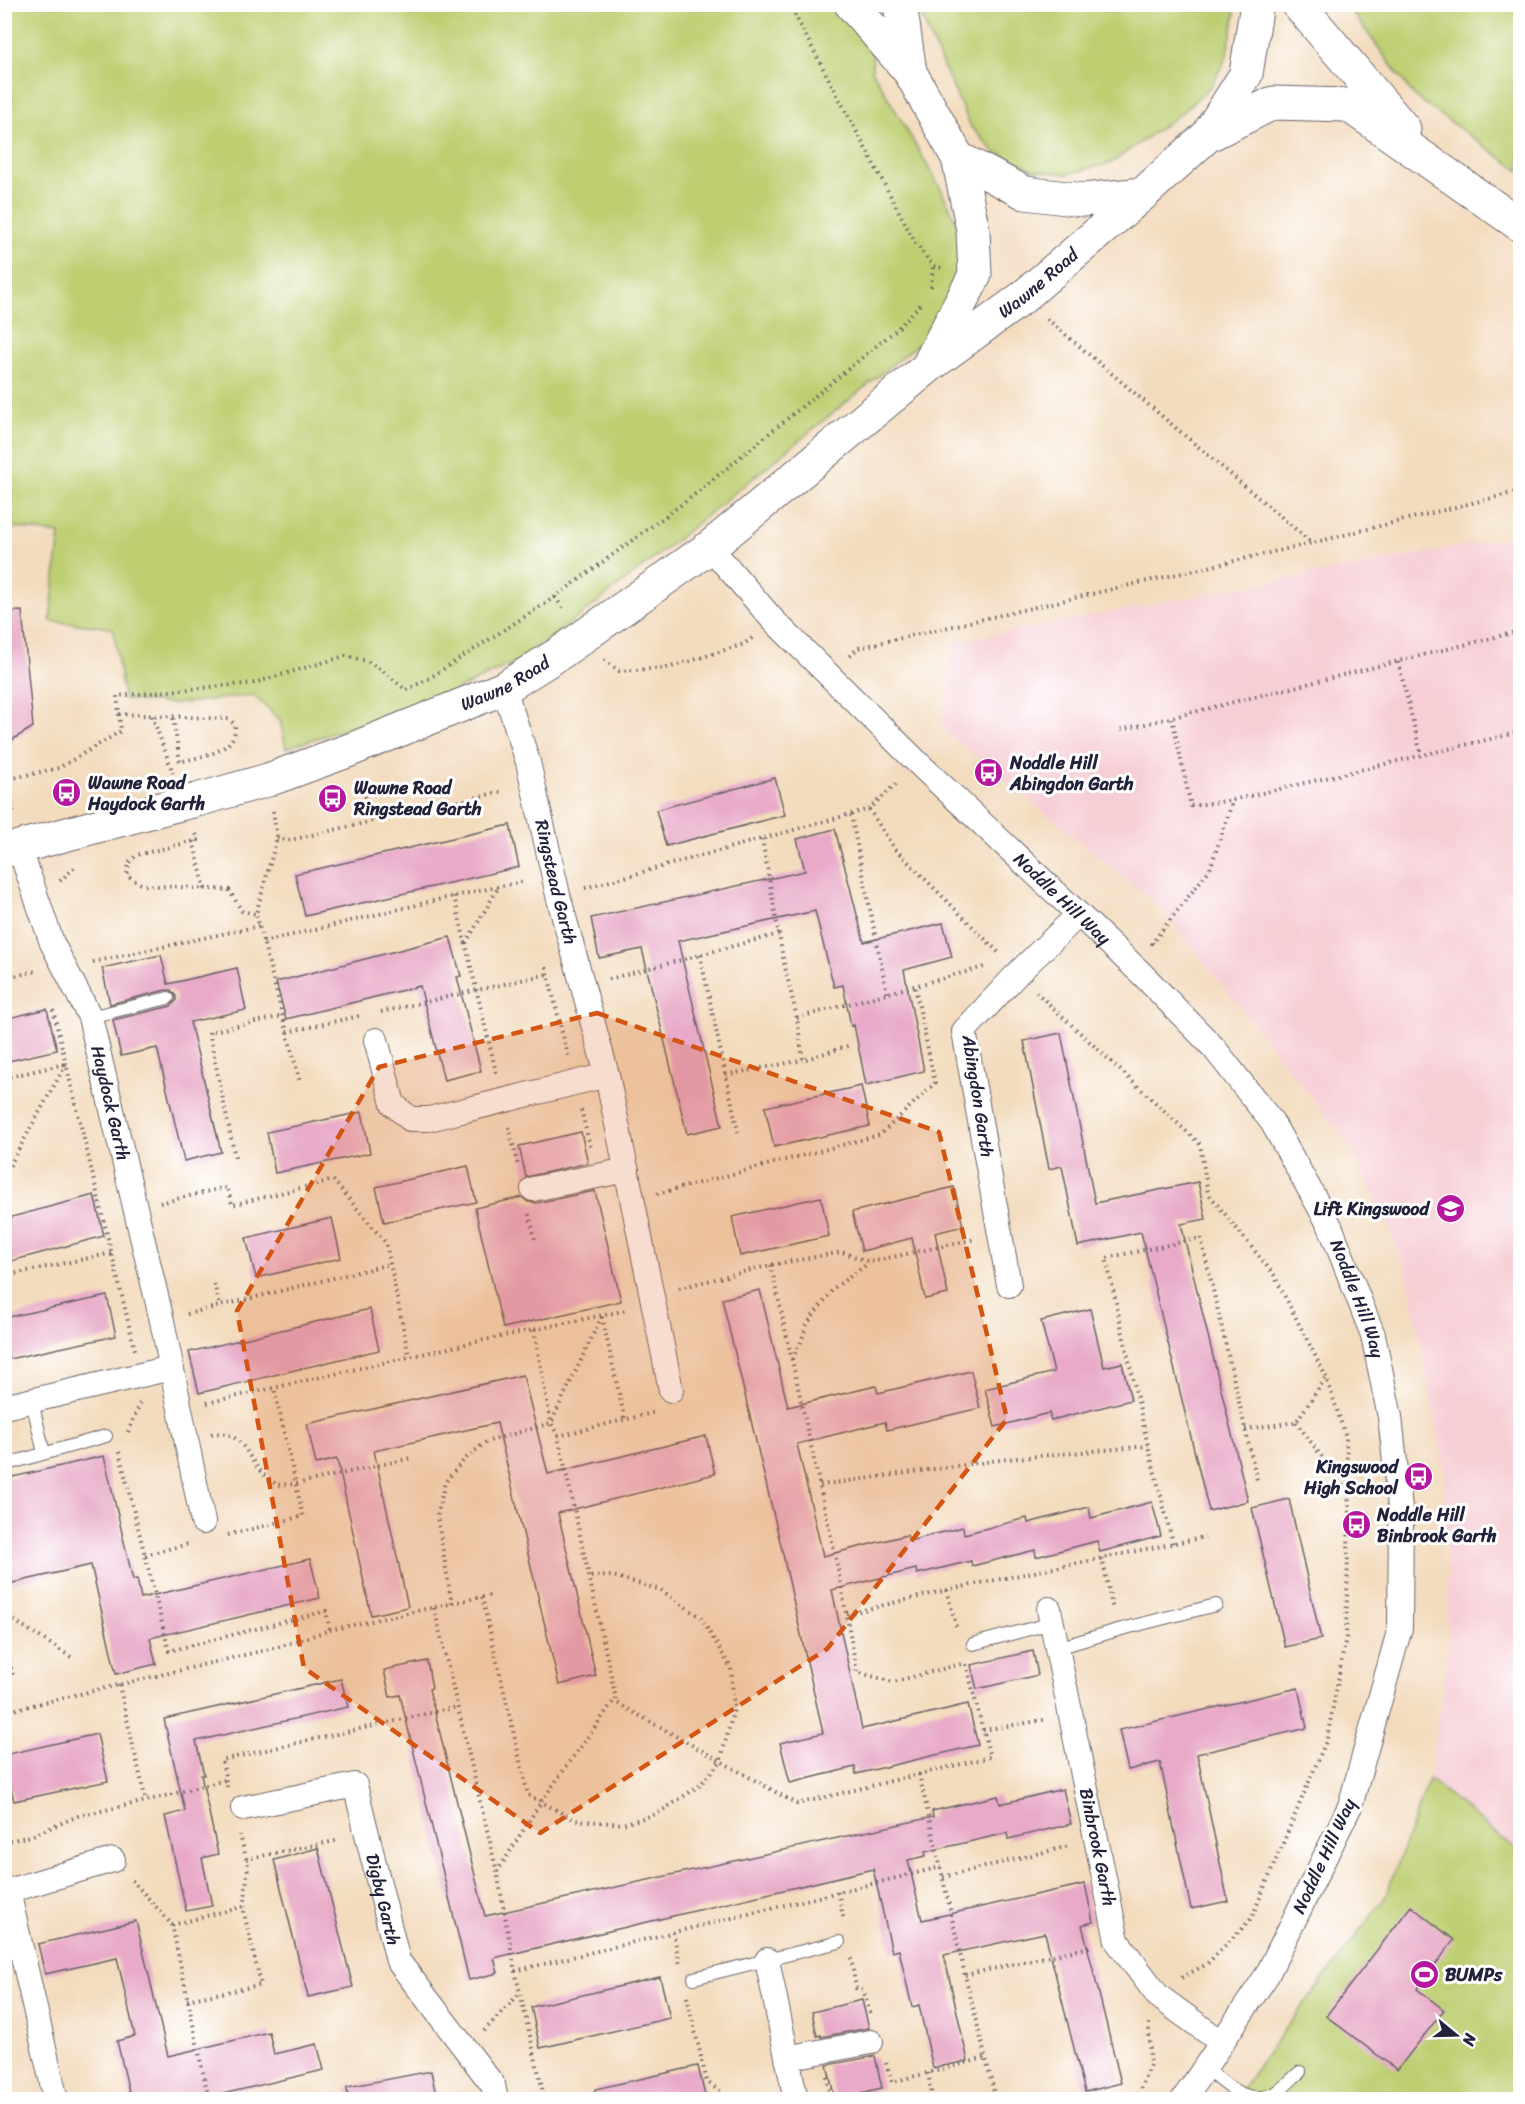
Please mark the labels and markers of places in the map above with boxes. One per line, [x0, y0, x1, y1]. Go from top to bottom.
place label: Noddle Hill Abingdon Garth [1009, 747, 1134, 800]
bus stop icon: Noddle Hill Abingdon Garth [973, 757, 1005, 789]
place label: Wawne Road Haydock Garth [87, 767, 206, 820]
place label: Wawne Road Ringstead Garth [353, 772, 482, 825]
bus stop icon: Wawne Road Haydock Garth [51, 777, 83, 809]
bus stop icon: Wawne Road Ringstead Garth [317, 782, 349, 814]
place label: Lift Kingswood [1314, 1193, 1431, 1225]
school or university icon: Lift Kingswood [1434, 1193, 1466, 1225]
place label: Kingswood High School [1303, 1451, 1400, 1504]
bus stop icon: Kingswood High School [1403, 1461, 1435, 1493]
place label: Noddle Hill Binbrook Garth [1376, 1499, 1497, 1552]
bus stop icon: Noddle Hill Binbrook Garth [1340, 1509, 1372, 1541]
sports icon: BUMPs [1408, 1959, 1440, 1991]
place label: BUMPs [1445, 1959, 1503, 1991]

